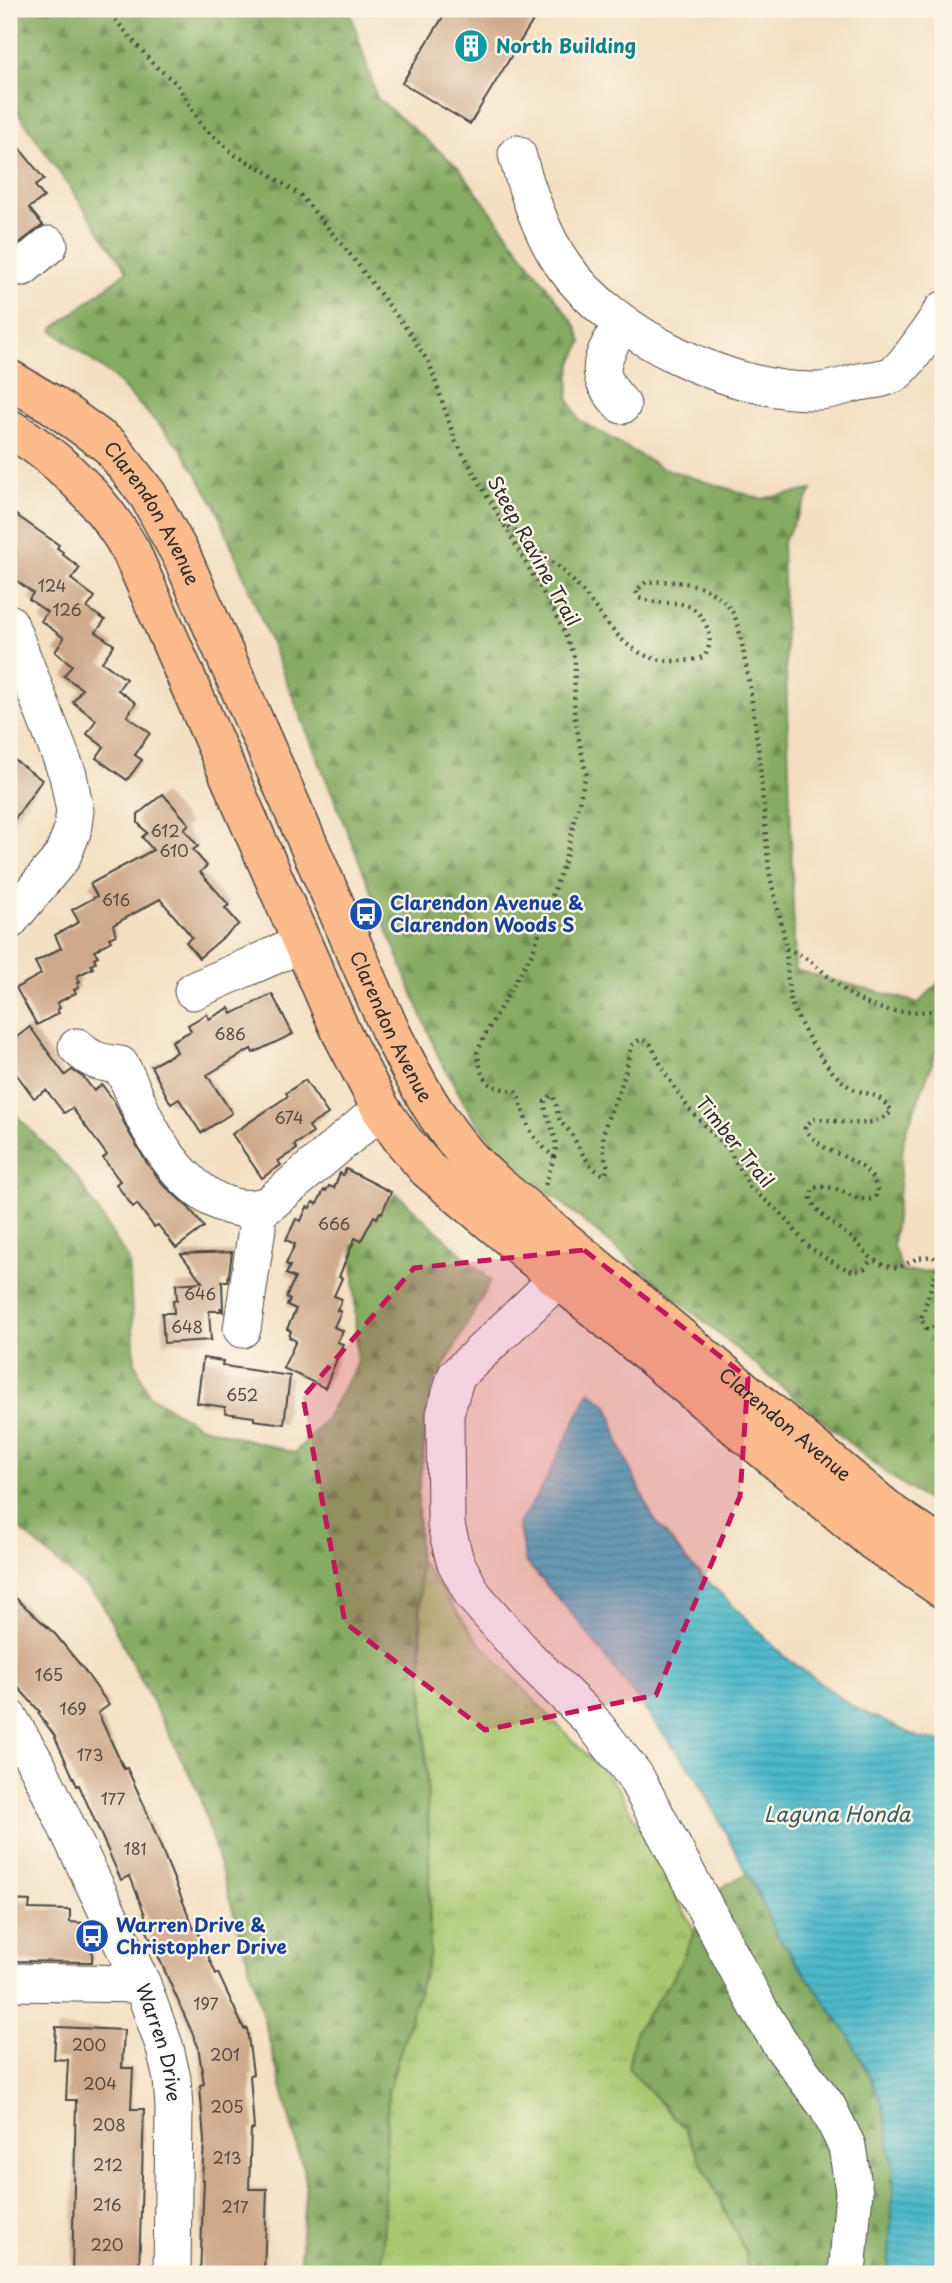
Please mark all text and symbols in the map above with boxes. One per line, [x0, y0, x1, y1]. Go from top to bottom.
building icon: North Building [452, 27, 490, 65]
place label: North Building [496, 31, 636, 59]
street label: Clarendon Avenue [98, 435, 208, 589]
street label: Steep Ravine Trail [482, 470, 588, 631]
house number: 124 [38, 573, 66, 597]
house number: 126 [52, 597, 82, 621]
house number: 612 [150, 818, 180, 842]
house number: 610 [159, 838, 189, 862]
house number: 616 [102, 887, 130, 911]
place label: Clarendon Avenue & Clarendon Woods S [390, 888, 584, 938]
bus stop icon: Clarendon Avenue & Clarendon Woods S [347, 895, 385, 933]
street label: Clarendon Avenue [344, 946, 440, 1107]
house number: 686 [214, 1021, 246, 1045]
street label: Timber Trail [690, 1089, 782, 1193]
house number: 674 [274, 1105, 304, 1129]
house number: 666 [318, 1211, 350, 1235]
house number: 646 [184, 1281, 216, 1305]
house number: 648 [171, 1314, 203, 1338]
street label: Clarendon Avenue [713, 1360, 858, 1487]
house number: 652 [226, 1382, 258, 1406]
house number: 165 [35, 1662, 63, 1686]
house number: 169 [59, 1696, 87, 1720]
house number: 173 [77, 1742, 103, 1766]
house number: 177 [101, 1786, 125, 1810]
water label: Laguna Honda [764, 1797, 911, 1829]
house number: 181 [123, 1836, 147, 1860]
place label: Warren Drive & Christopher Drive [116, 1910, 287, 1960]
bus stop icon: Warren Drive & Christopher Drive [73, 1917, 111, 1955]
street label: Warren Drive [130, 1979, 189, 2102]
house number: 197 [193, 1991, 219, 2015]
house number: 200 [72, 2032, 106, 2056]
house number: 201 [210, 2042, 240, 2066]
house number: 204 [83, 2071, 117, 2095]
house number: 205 [210, 2094, 244, 2118]
house number: 208 [92, 2112, 126, 2136]
house number: 213 [212, 2145, 242, 2169]
house number: 212 [93, 2152, 123, 2176]
house number: 216 [93, 2192, 122, 2216]
house number: 217 [221, 2194, 249, 2218]
house number: 220 [90, 2232, 124, 2256]

